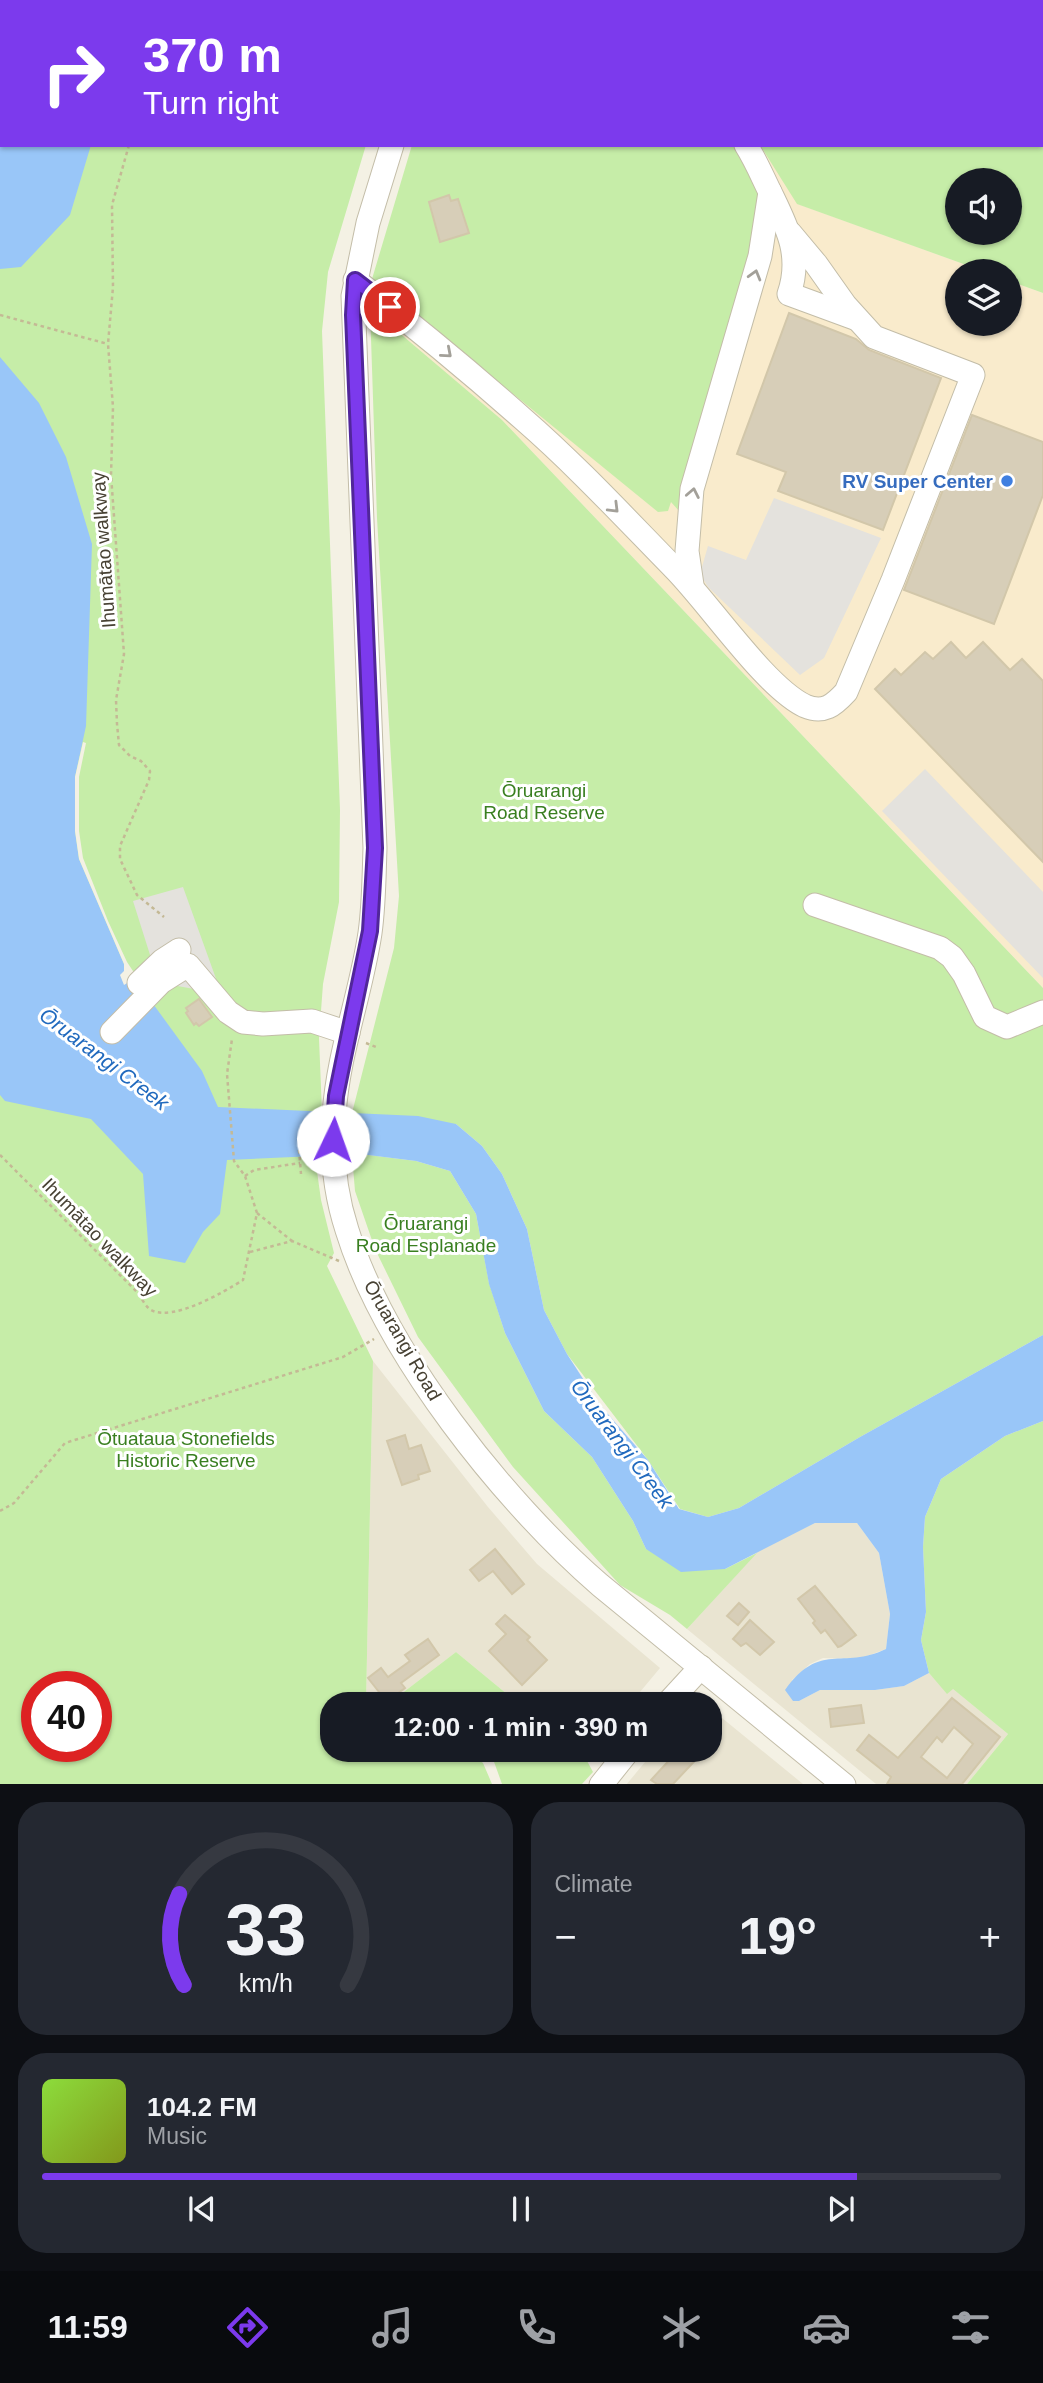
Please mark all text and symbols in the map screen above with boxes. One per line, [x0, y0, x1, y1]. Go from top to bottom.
icon: right [28, 28, 119, 119]
text: 370 m [143, 28, 282, 82]
text: Turn right [143, 85, 279, 121]
map controls [945, 168, 1022, 336]
button: sound [945, 168, 1022, 245]
button: layers [945, 259, 1022, 336]
one-way arrow [747, 269, 761, 281]
pin [360, 277, 420, 337]
icon: arrive [371, 288, 409, 326]
one-way arrow [439, 345, 452, 357]
street label: Ihumātao walkway [88, 471, 119, 629]
place label: RV Super Center [842, 471, 994, 492]
marker: RV Super Center [999, 473, 1015, 489]
one-way arrow [684, 487, 699, 499]
one-way arrow [606, 499, 619, 512]
park label: Ōruarangi Road Reserve [483, 780, 605, 823]
water label: Ōruarangi Creek [35, 1003, 174, 1115]
position arrow [296, 1103, 370, 1177]
street label: Ihumātao walkway [38, 1174, 162, 1301]
park label: Ōruarangi Road Esplanade [356, 1213, 496, 1256]
street label: Ōruarangi Road [360, 1276, 445, 1404]
water label: Ōruarangi Creek [567, 1375, 679, 1514]
park label: Ōtuataua Stonefields Historic Reserve [97, 1428, 275, 1471]
speed limit sign: 40 [21, 1671, 112, 1762]
text: 12:00 · 1 min · 390 m [394, 1712, 648, 1742]
text: Climate [555, 1871, 632, 1897]
text: 33 [225, 1889, 306, 1970]
text: 19° [738, 1907, 817, 1965]
text: − [555, 1916, 577, 1958]
text: + [979, 1916, 1001, 1958]
text: km/h [238, 1968, 292, 1996]
text: 104.2 FM [147, 2092, 257, 2122]
text: Music [147, 2123, 207, 2149]
icon: previous [183, 2190, 221, 2228]
icon: pause [502, 2190, 540, 2228]
icon: next [822, 2190, 860, 2228]
icon: directions [223, 2303, 272, 2352]
icon: music [368, 2303, 417, 2352]
icon: phone [512, 2303, 561, 2352]
icon: climate [657, 2303, 706, 2352]
icon: car [802, 2303, 851, 2352]
icon: filters [946, 2303, 995, 2352]
text: 11:59 [48, 2309, 128, 2345]

